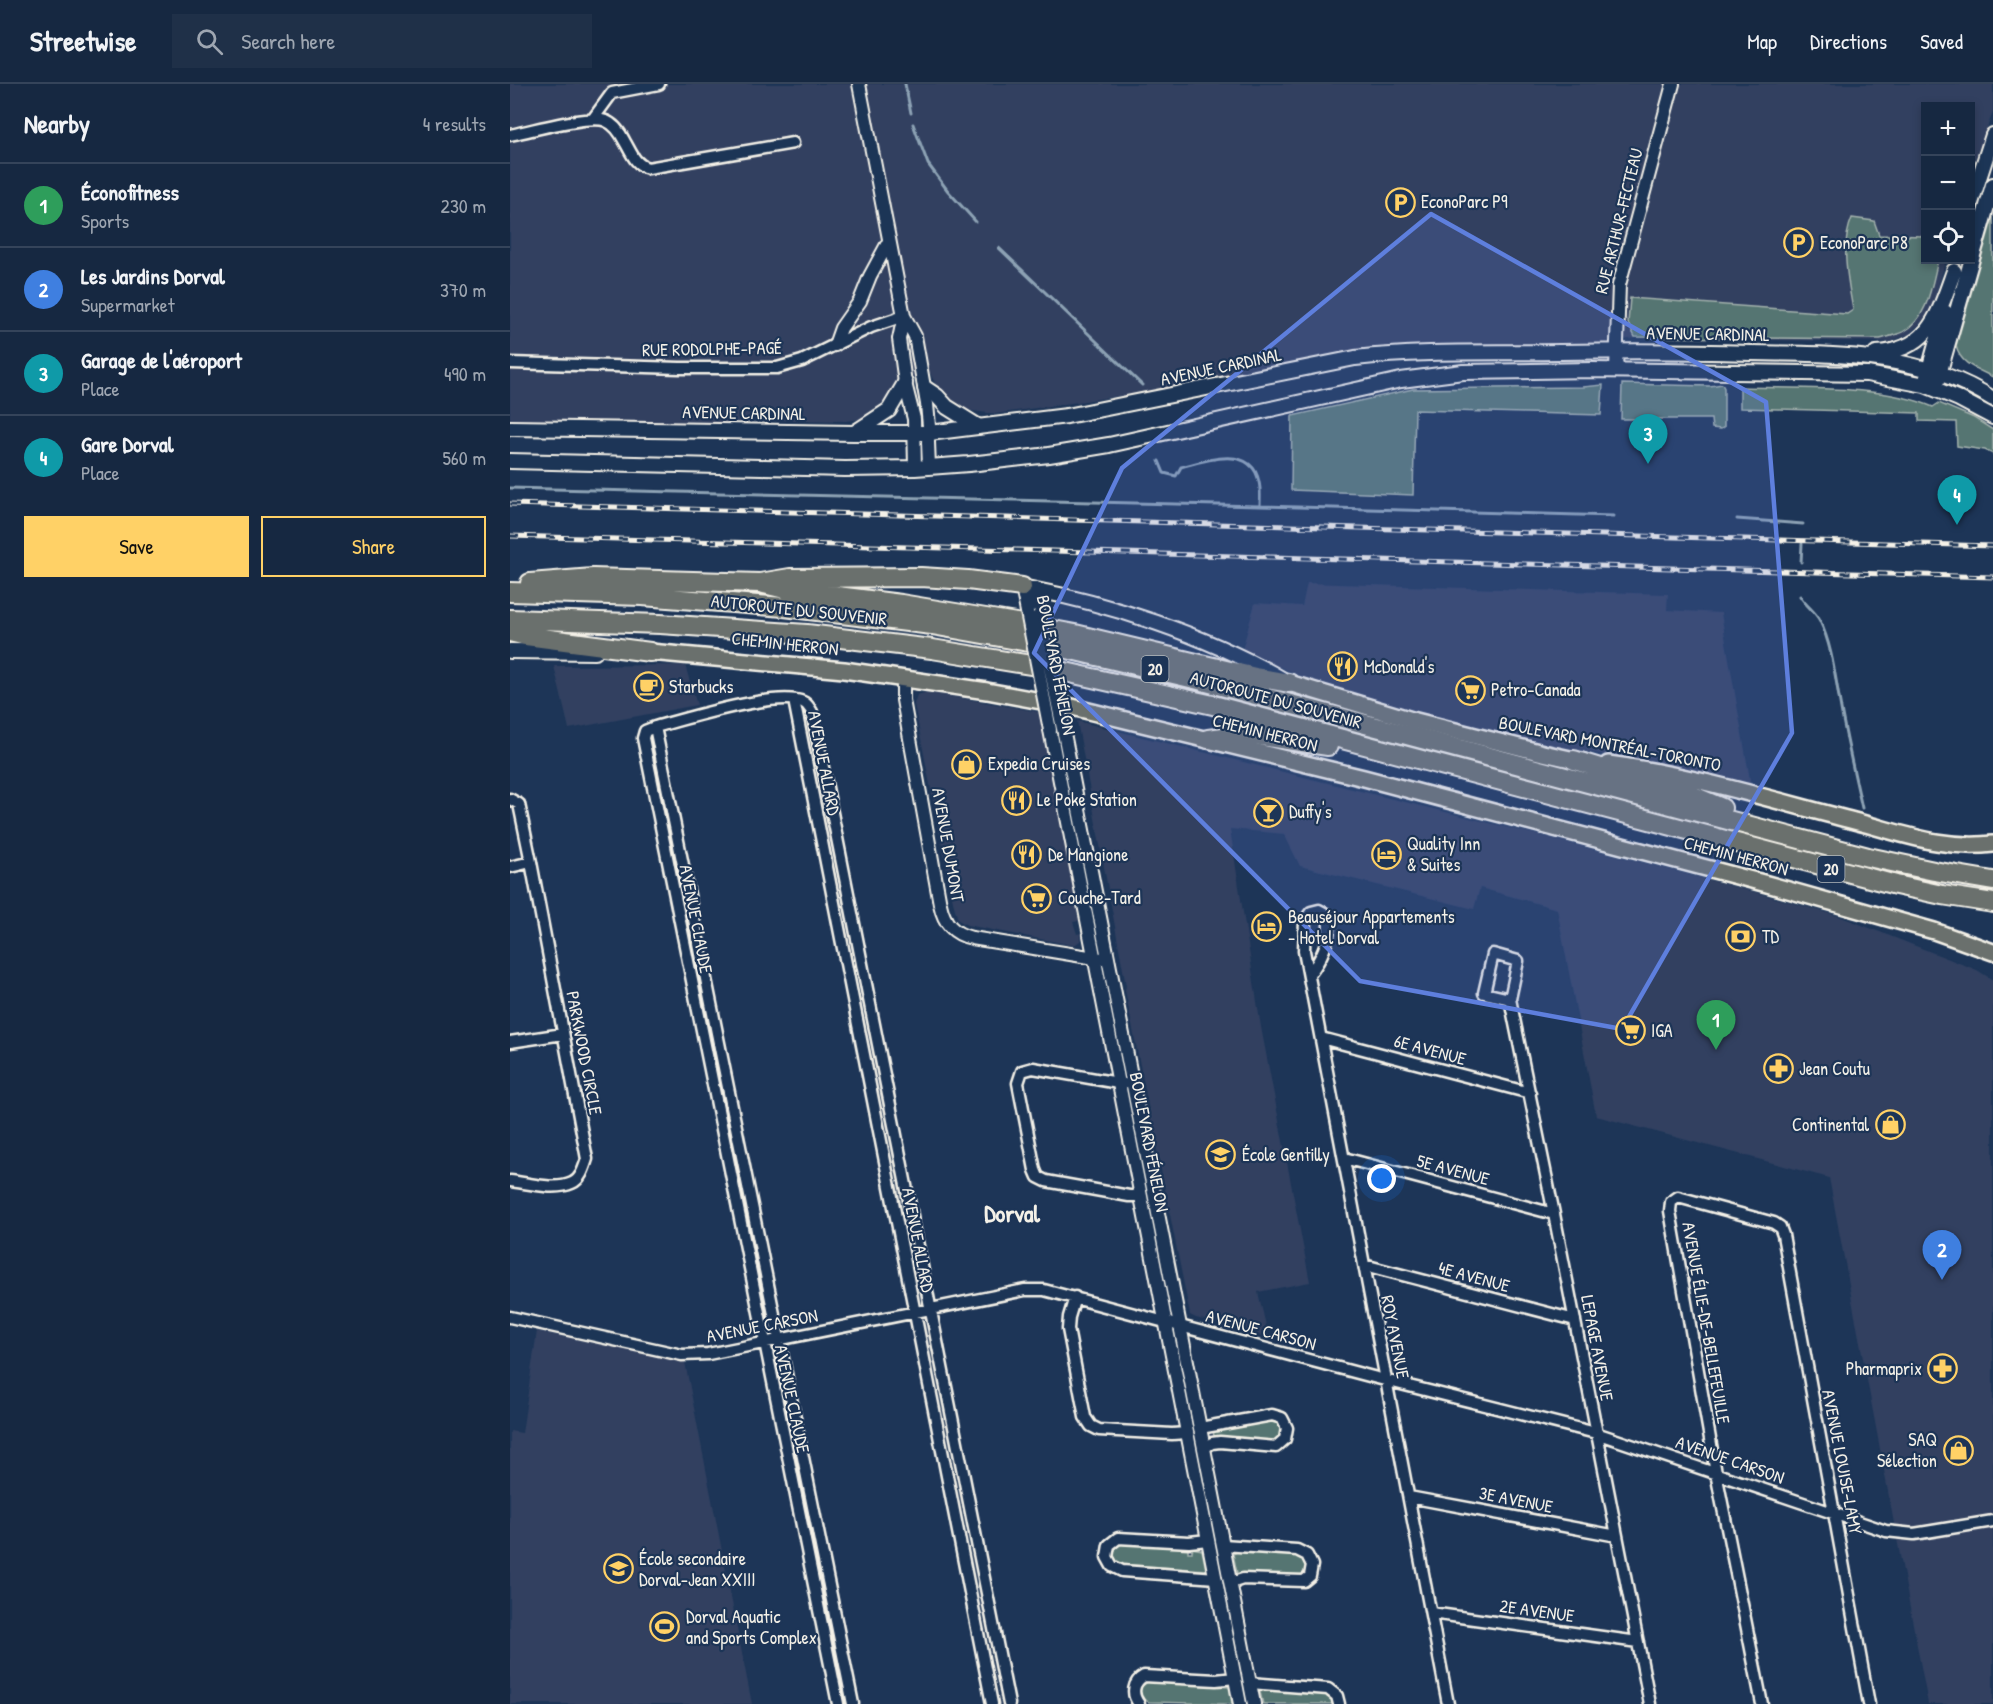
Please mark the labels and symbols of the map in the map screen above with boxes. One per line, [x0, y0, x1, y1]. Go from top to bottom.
street label: RUE ARTHUR-FECTEAU [1588, 145, 1649, 296]
parking icon: EconoParc P9 [1384, 186, 1416, 218]
place label: EconoParc P9 [1421, 189, 1508, 214]
parking icon: EconoParc P8 [1783, 227, 1815, 259]
place label: EconoParc P8 [1820, 230, 1908, 255]
street label: AVENUE CARDINAL [1646, 320, 1770, 347]
street label: RUE RODOLPHE-PAGÉ [642, 335, 782, 362]
street label: AVENUE CARDINAL [1158, 341, 1284, 392]
street label: AVENUE CARDINAL [682, 399, 806, 426]
pin: 3 [1628, 414, 1668, 464]
pin: 4 [1938, 476, 1976, 525]
street label: AUTOROUTE DU SOUVENIR [710, 588, 888, 631]
street label: BOULEVARD FÉNELON [1031, 593, 1082, 737]
street label: CHEMIN HERRON [730, 625, 840, 662]
restaurant icon: McDonald's [1327, 651, 1359, 683]
place label: McDonald's [1364, 654, 1434, 679]
road number: 20 [1142, 656, 1168, 682]
street label: AUTOROUTE DU SOUVENIR [1188, 665, 1365, 734]
cafe icon: Starbucks [632, 671, 664, 703]
place label: Starbucks [669, 674, 734, 699]
supermarket icon: Petro-Canada [1454, 674, 1486, 706]
place label: Petro-Canada [1491, 677, 1581, 702]
street label: CHEMIN HERRON [1210, 707, 1320, 758]
street label: AVENUE ALLARD [802, 708, 847, 818]
street label: BOULEVARD MONTRÉAL-TORONTO [1497, 710, 1723, 777]
shop icon: Expedia Cruises [951, 748, 983, 780]
place label: Expedia Cruises [988, 751, 1090, 776]
restaurant icon: Le Poke Station [1000, 784, 1032, 816]
street label: AVENUE DUMONT [926, 786, 971, 905]
place label: Le Poke Station [1037, 787, 1137, 812]
bar icon: Duffy's [1252, 796, 1284, 828]
place label: Duffy's [1289, 799, 1332, 824]
street label: CHEMIN HERRON [1681, 830, 1791, 881]
place label: Quality Inn & Suites [1407, 831, 1480, 877]
hotel icon: Quality Inn & Suites [1370, 838, 1402, 870]
restaurant icon: De Mangione [1011, 839, 1043, 871]
place label: De Mangione [1048, 842, 1128, 867]
road number: 20 [1818, 856, 1844, 882]
street label: AVENUE CLAUDE [674, 862, 719, 975]
supermarket icon: Couche-Tard [1021, 882, 1053, 914]
place label: Couche-Tard [1058, 885, 1141, 910]
place label: Beauséjour Appartements - Hotel Dorval [1288, 904, 1455, 950]
hotel icon: Beauséjour Appartements - Hotel Dorval [1251, 911, 1283, 943]
bank icon: TD [1725, 921, 1757, 953]
place label: TD [1762, 924, 1779, 949]
street label: PARKWOOD CIRCLE [560, 989, 609, 1117]
pin: 1 [1696, 1000, 1736, 1050]
supermarket icon: IGA [1614, 1015, 1646, 1047]
place label: IGA [1651, 1018, 1673, 1043]
street label: 6E AVENUE [1391, 1028, 1469, 1071]
pharmacy icon: Jean Coutu [1762, 1053, 1794, 1085]
place label: Jean Coutu [1799, 1056, 1870, 1081]
street label: BOULEVARD FÉNELON [1124, 1070, 1175, 1214]
shop icon: Continental [1874, 1109, 1906, 1141]
place label: Continental [1792, 1112, 1869, 1137]
school or university icon: École Gentilly [1205, 1139, 1237, 1171]
place label: École Gentilly [1242, 1142, 1330, 1167]
street label: 5E AVENUE [1414, 1148, 1492, 1191]
your location [1367, 1164, 1396, 1193]
street label: AVENUE ALLARD [896, 1185, 941, 1295]
district label: Dorval [984, 1197, 1040, 1229]
street label: AVENUE ÉLIE-DE-BELLEFEUILLE [1676, 1220, 1737, 1426]
pin: 2 [1922, 1230, 1962, 1280]
street label: 4E AVENUE [1436, 1255, 1513, 1298]
street label: ROY AVENUE [1375, 1293, 1416, 1381]
street label: LEPAGE AVENUE [1575, 1293, 1620, 1403]
street label: AVENUE CARSON [704, 1302, 820, 1349]
street label: AVENUE CARSON [1203, 1303, 1319, 1356]
street label: AVENUE CLAUDE [769, 1342, 816, 1455]
pharmacy icon: Pharmaprix [1927, 1353, 1959, 1385]
place label: Pharmaprix [1846, 1356, 1922, 1381]
street label: AVENUE LOUISE-LAMY [1816, 1387, 1869, 1536]
place label: SAQ Sélection [1877, 1427, 1937, 1473]
street label: AVENUE CARSON [1673, 1429, 1788, 1490]
shop icon: SAQ Sélection [1942, 1434, 1974, 1466]
street label: 3E AVENUE [1477, 1480, 1555, 1519]
place label: École secondaire Dorval-Jean XXIII [639, 1546, 756, 1592]
school or university icon: École secondaire Dorval-Jean XXIII [602, 1553, 634, 1585]
street label: 2E AVENUE [1498, 1593, 1576, 1628]
place label: Dorval Aquatic and Sports Complex [686, 1604, 817, 1650]
sports icon: Dorval Aquatic and Sports Complex [649, 1611, 681, 1643]

